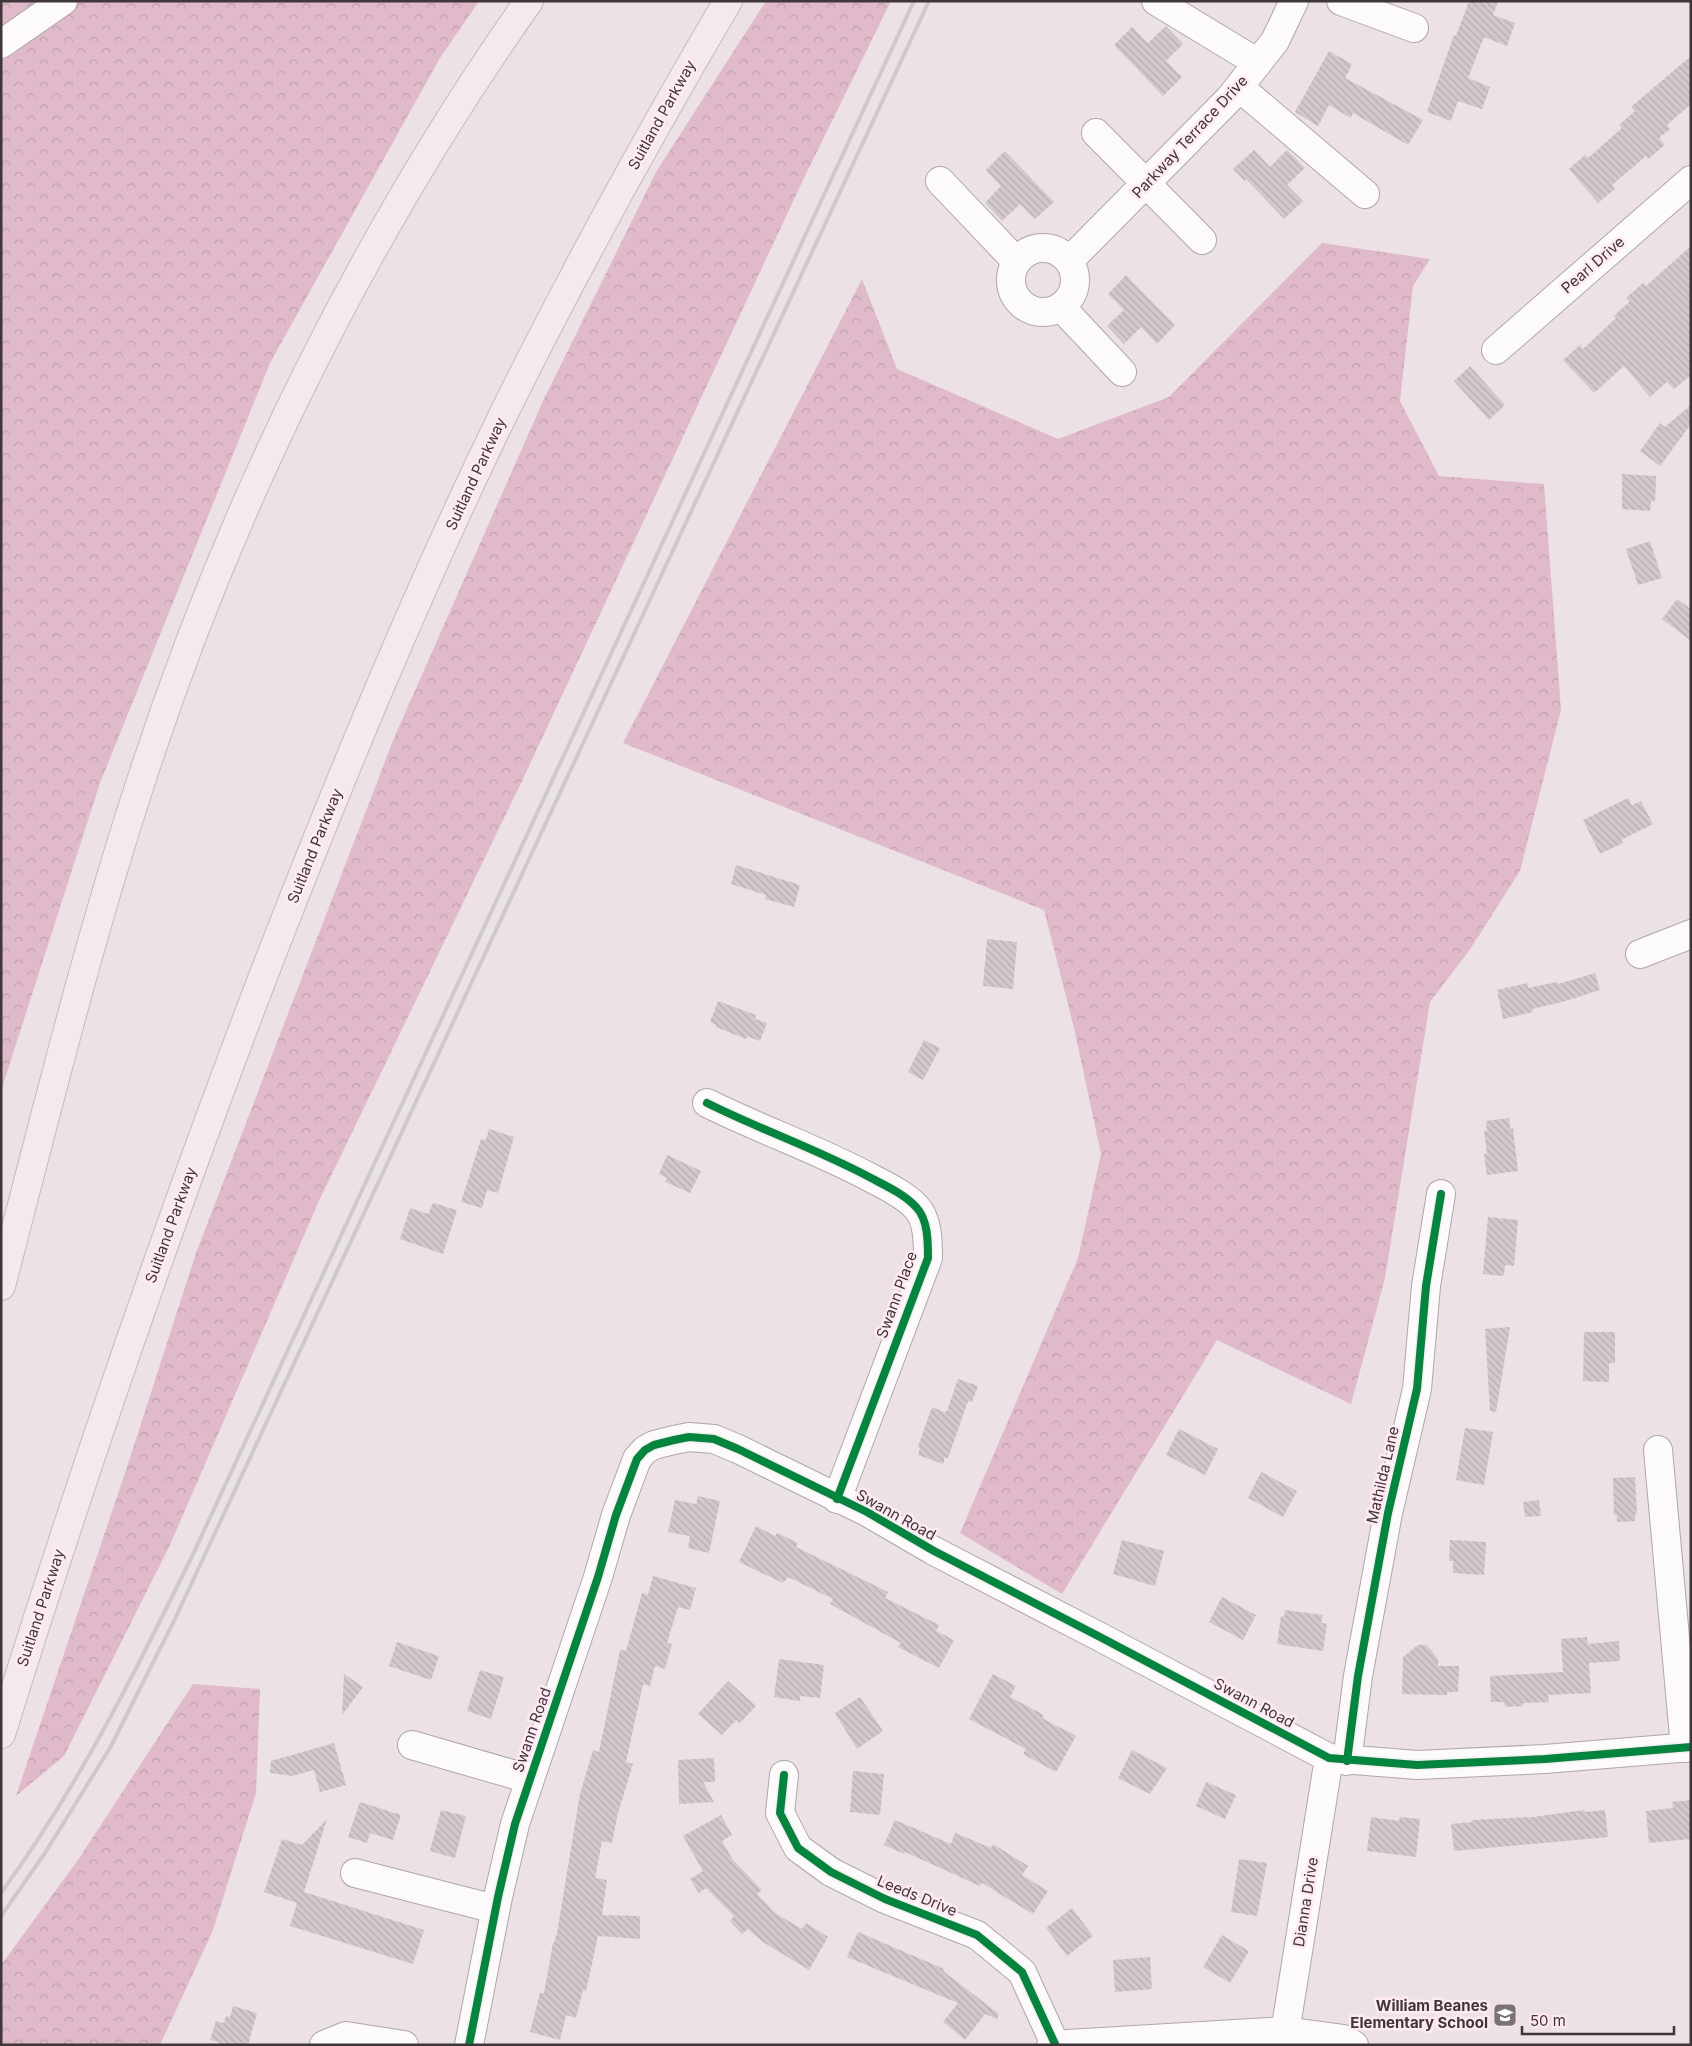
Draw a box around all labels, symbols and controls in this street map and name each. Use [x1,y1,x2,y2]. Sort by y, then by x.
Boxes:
street label: Suitland Parkway [624,56,700,173]
street label: Parkway Terrace Drive [1128,71,1252,202]
street label: Pearl Drive [1557,232,1628,297]
street label: Suitland Parkway [441,414,510,533]
street label: Suitland Parkway [283,785,346,906]
street label: Suitland Parkway [141,1164,201,1286]
street label: Swann Place [872,1249,921,1341]
street label: Mathilda Lane [1362,1424,1403,1525]
street label: Swann Road [853,1485,940,1544]
street label: Suitland Parkway [13,1546,69,1669]
street label: Swann Road [1211,1673,1298,1732]
street label: Swann Road [508,1685,555,1775]
street label: Dianna Drive [1289,1856,1322,1948]
street label: Leeds Drive [874,1871,960,1920]
place label: William Beanes Elementary School [1350,1996,1488,2032]
school or university icon: William Beanes Elementary School [1492,2002,1518,2028]
scale bar [1522,2004,1674,2036]
text: 50 m [1530,2011,1566,2030]

